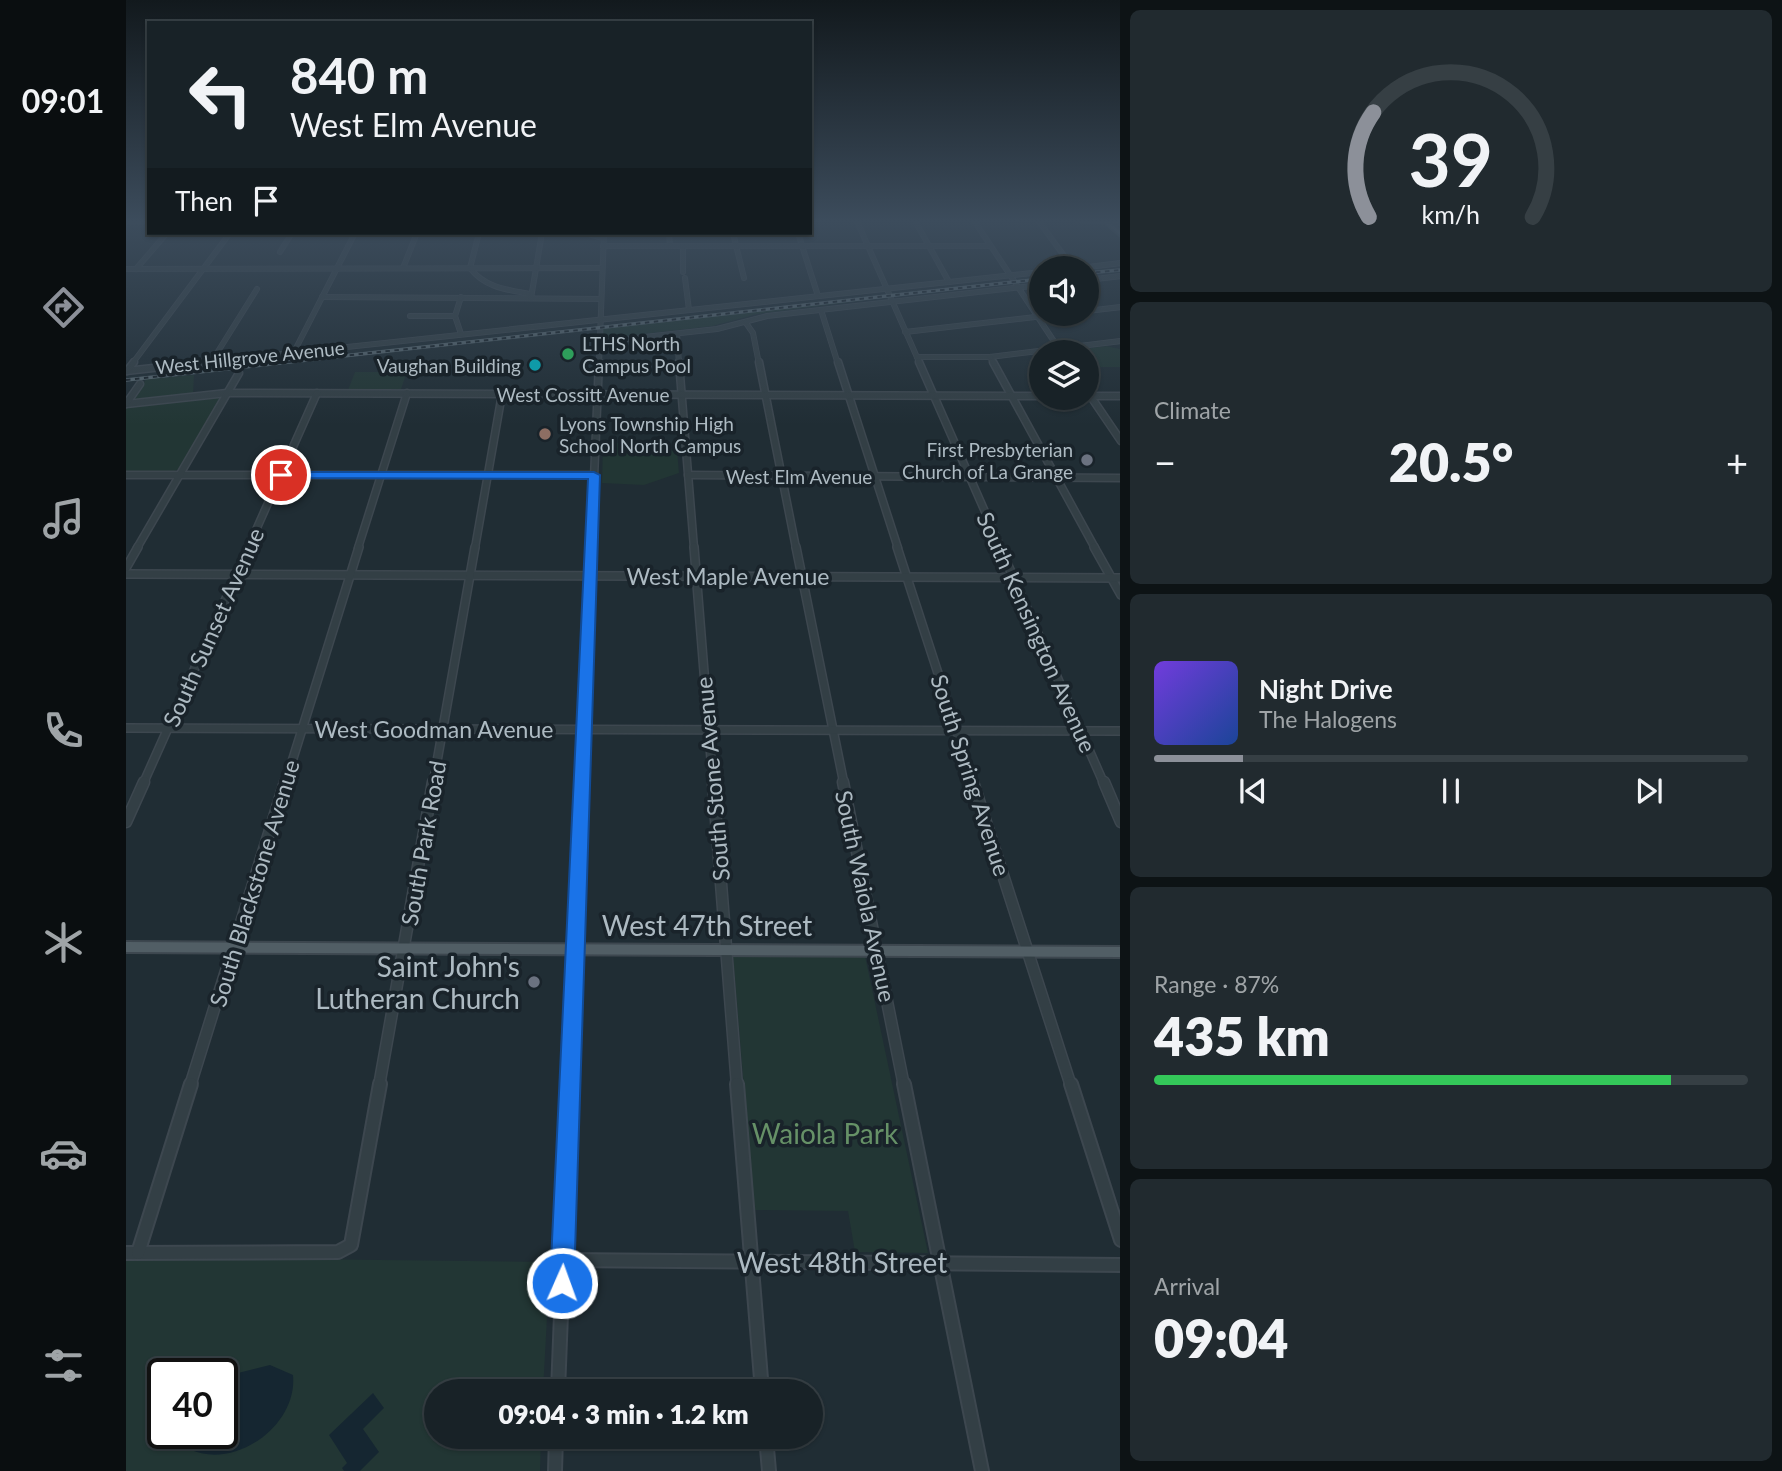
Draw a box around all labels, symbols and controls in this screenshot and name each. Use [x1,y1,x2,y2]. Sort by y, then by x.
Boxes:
text: 840 m [290,46,428,104]
icon: left [175,49,266,140]
text: 09:01 [22,81,104,120]
text: West Elm Avenue [290,105,537,144]
text: 39 [1409,115,1493,203]
icon: arrive [247,182,285,220]
text: Then [175,185,233,217]
text: km/h [1422,199,1480,229]
map controls [1029,256,1099,410]
button: sound [1029,256,1099,326]
icon: directions [39,283,88,332]
place label: LTHS North Campus Pool [582,332,691,377]
street label: West Hillgrove Avenue [154,336,346,378]
button: layers [1029,340,1099,410]
marker: LTHS North Campus Pool [560,346,576,362]
place label: Vaughan Building [377,354,521,377]
marker: Vaughan Building [527,357,543,373]
street label: West Cossitt Avenue [497,383,669,406]
text: Climate [1154,396,1231,424]
place label: Lyons Township High School North Campus [559,412,741,457]
marker: Lyons Township High School North Campus [537,426,553,442]
text: 20.5° [1389,431,1513,493]
place label: First Presbyterian Church of La Grange [902,438,1073,483]
text: − [1154,439,1176,485]
text: + [1726,439,1748,485]
pin [251,445,311,505]
marker: First Presbyterian Church of La Grange [1079,452,1095,468]
icon: arrive [262,456,300,494]
street label: West Elm Avenue [726,465,872,488]
icon: music [39,494,88,543]
street label: South Kensington Avenue [971,507,1103,757]
street label: South Sunset Avenue [157,523,269,731]
street label: West Maple Avenue [627,562,829,590]
street label: South Spring Avenue [925,671,1017,879]
text: Night Drive [1259,673,1393,705]
street label: South Stone Avenue [689,676,735,882]
text: The Halogens [1259,705,1397,733]
icon: phone [39,706,88,755]
street label: West Goodman Avenue [315,715,553,743]
street label: South Blackstone Avenue [203,756,305,1010]
street label: South Park Road [395,758,451,928]
icon: previous [1234,772,1272,810]
icon: pause [1432,772,1470,810]
icon: next [1630,772,1668,810]
street label: South Waiola Avenue [830,788,902,1004]
street label: West 47th Street [602,908,812,942]
icon: climate [39,918,88,967]
place label: Saint John's Lutheran Church [315,949,520,1015]
text: Range · 87% [1154,970,1279,998]
marker: Saint John's Lutheran Church [526,974,542,990]
text: 435 km [1154,1005,1330,1067]
park label: Waiola Park [752,1116,899,1150]
icon: car [39,1129,88,1178]
street label: West 48th Street [737,1245,947,1279]
position arrow [525,1246,599,1320]
text: Arrival [1154,1272,1220,1300]
text: 09:04 [1154,1307,1288,1369]
icon: filters [39,1341,88,1390]
speed limit sign: 40 [147,1358,238,1449]
text: 09:04 · 3 min · 1.2 km [498,1398,749,1430]

